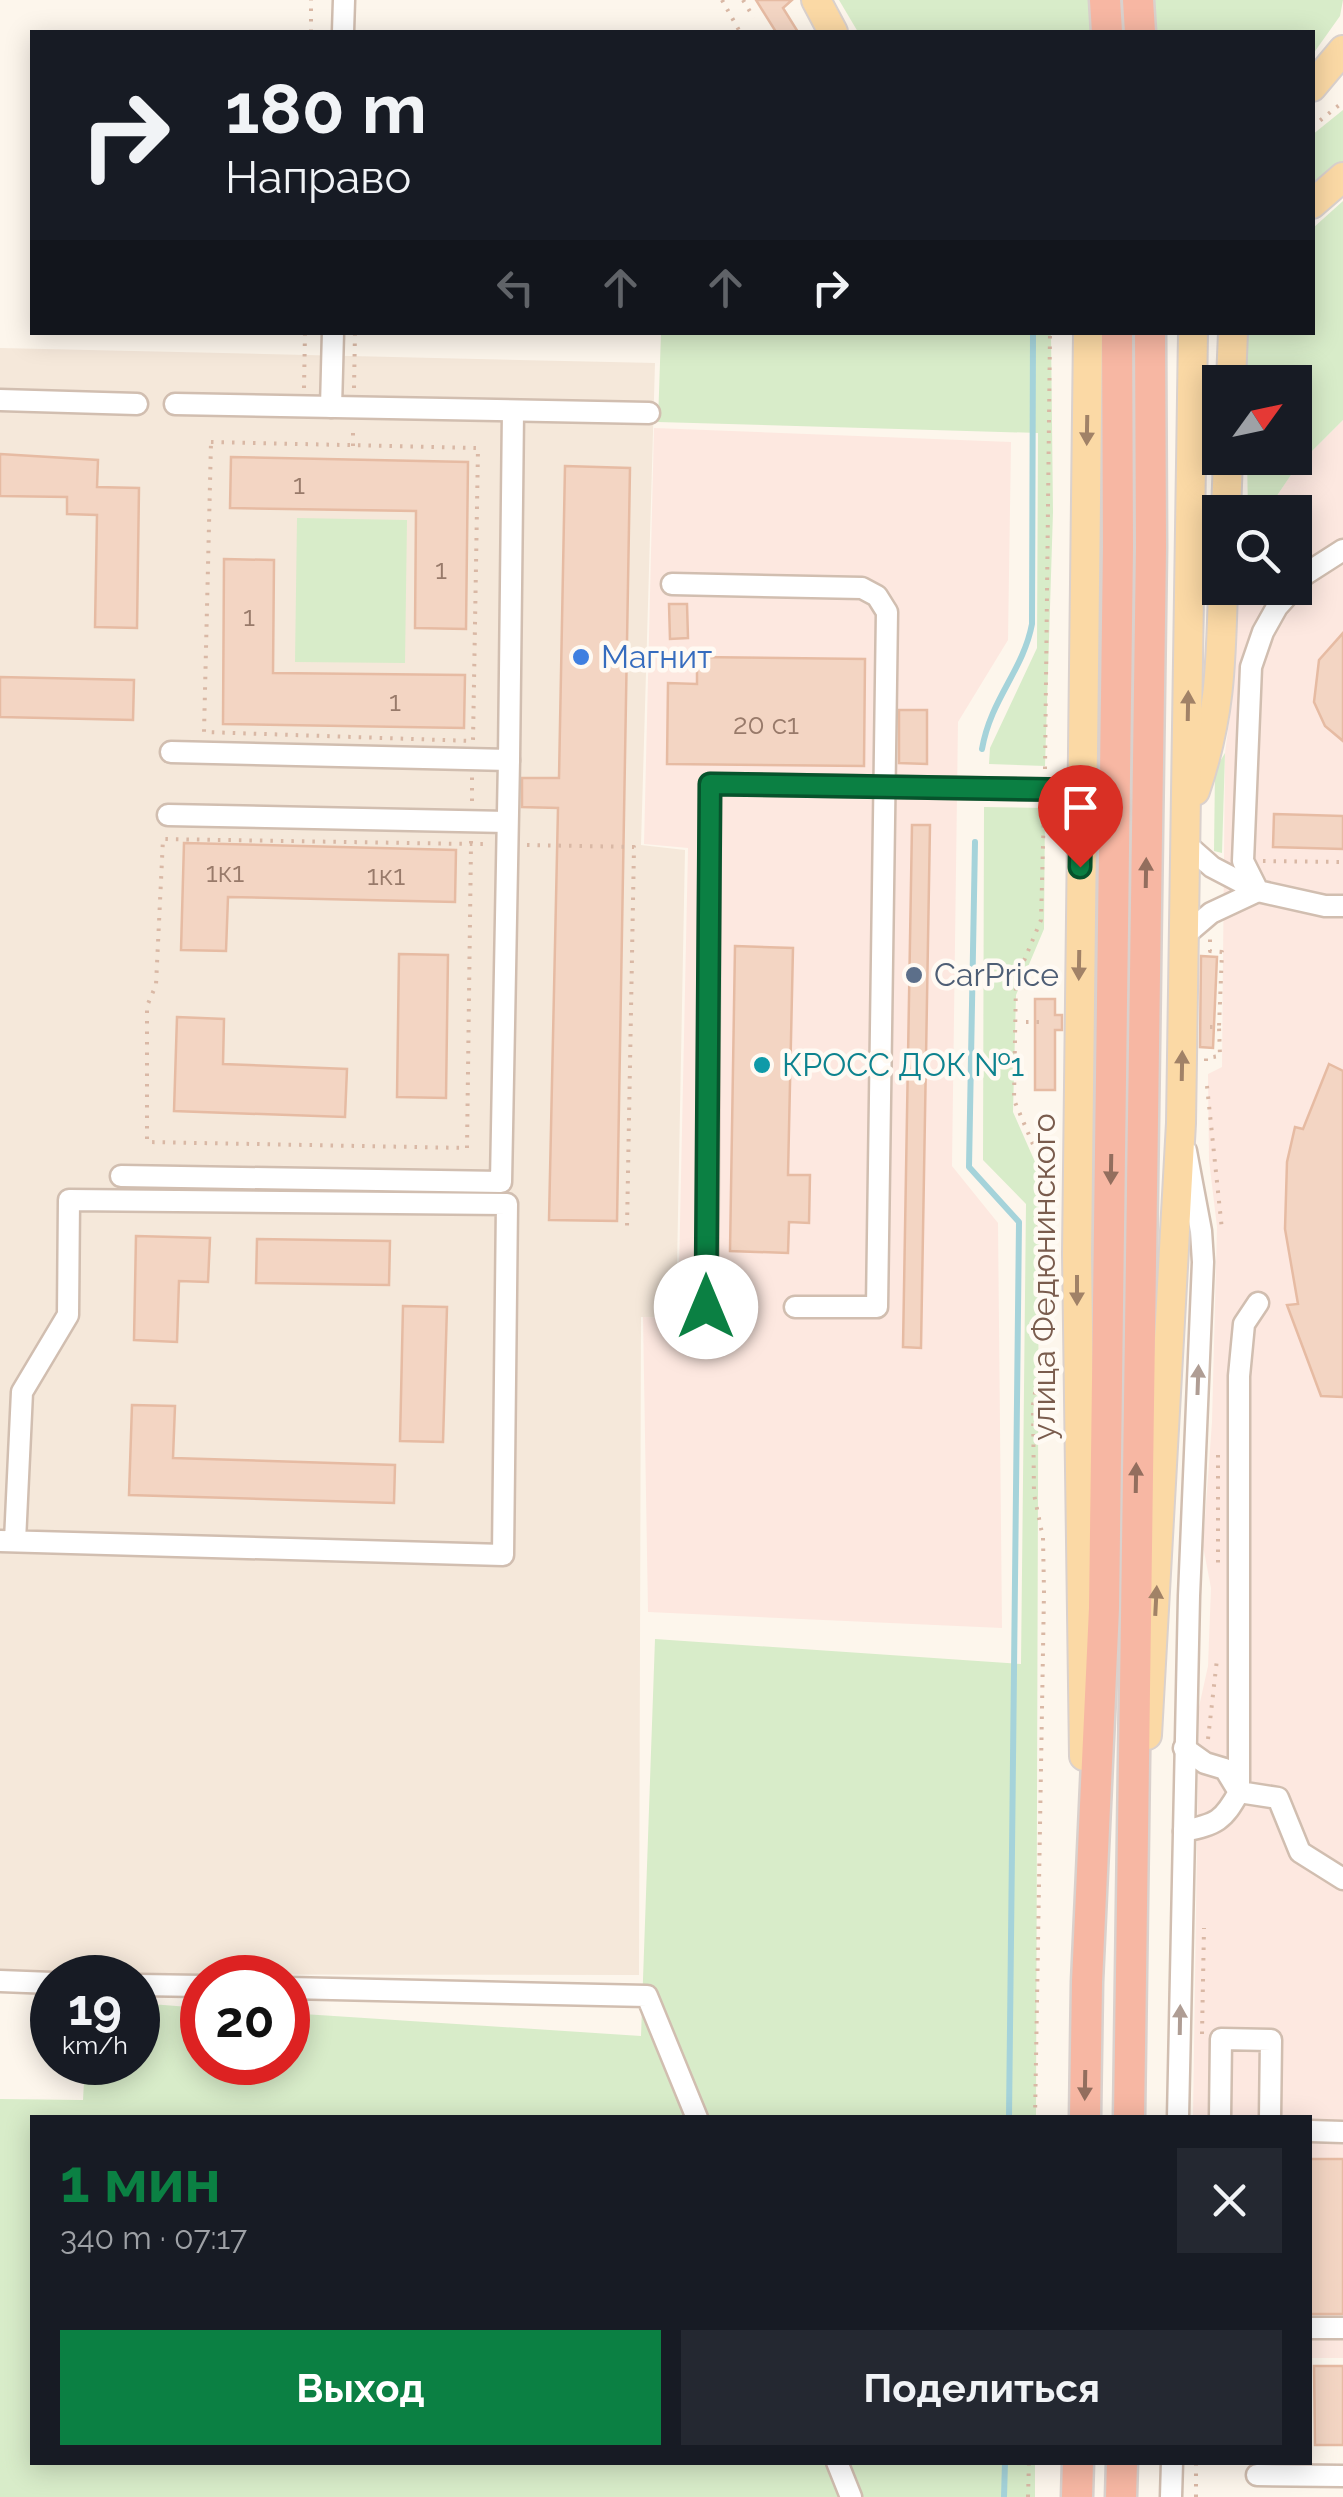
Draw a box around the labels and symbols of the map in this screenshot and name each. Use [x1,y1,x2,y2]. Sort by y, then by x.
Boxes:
north arrow [1202,365,1312,475]
one-way arrow [1078,414,1094,446]
house number: 1 [293,468,305,501]
house number: 1 [435,553,447,586]
house number: 1 [243,600,255,633]
place label: Магнит [601,638,712,675]
marker: Магнит [570,646,592,668]
house number: 1 [389,685,401,718]
one-way arrow [1181,690,1197,722]
house number: 20 с1 [733,708,799,741]
pin [1038,765,1123,868]
house number: 1к1 [206,856,244,889]
one-way arrow [1138,856,1154,888]
house number: 1к1 [367,859,405,892]
one-way arrow [1071,949,1087,981]
place label: CarPrice [934,956,1059,993]
marker: CarPrice [903,964,925,986]
place label: КРОСС ДОК №1 [782,1046,1024,1083]
one-way arrow [1174,1050,1190,1082]
marker: КРОСС ДОК №1 [751,1054,773,1076]
street label: улица Федюнинского [1025,1113,1062,1441]
one-way arrow [1103,1154,1119,1186]
position arrow [654,1255,758,1359]
one-way arrow [1069,1274,1085,1306]
one-way arrow [1190,1364,1206,1396]
one-way arrow [1128,1461,1144,1493]
one-way arrow [1148,1584,1164,1616]
speed limit sign: 20 [180,1955,310,2085]
one-way arrow [1173,2004,1189,2036]
one-way arrow [1077,2069,1093,2101]

